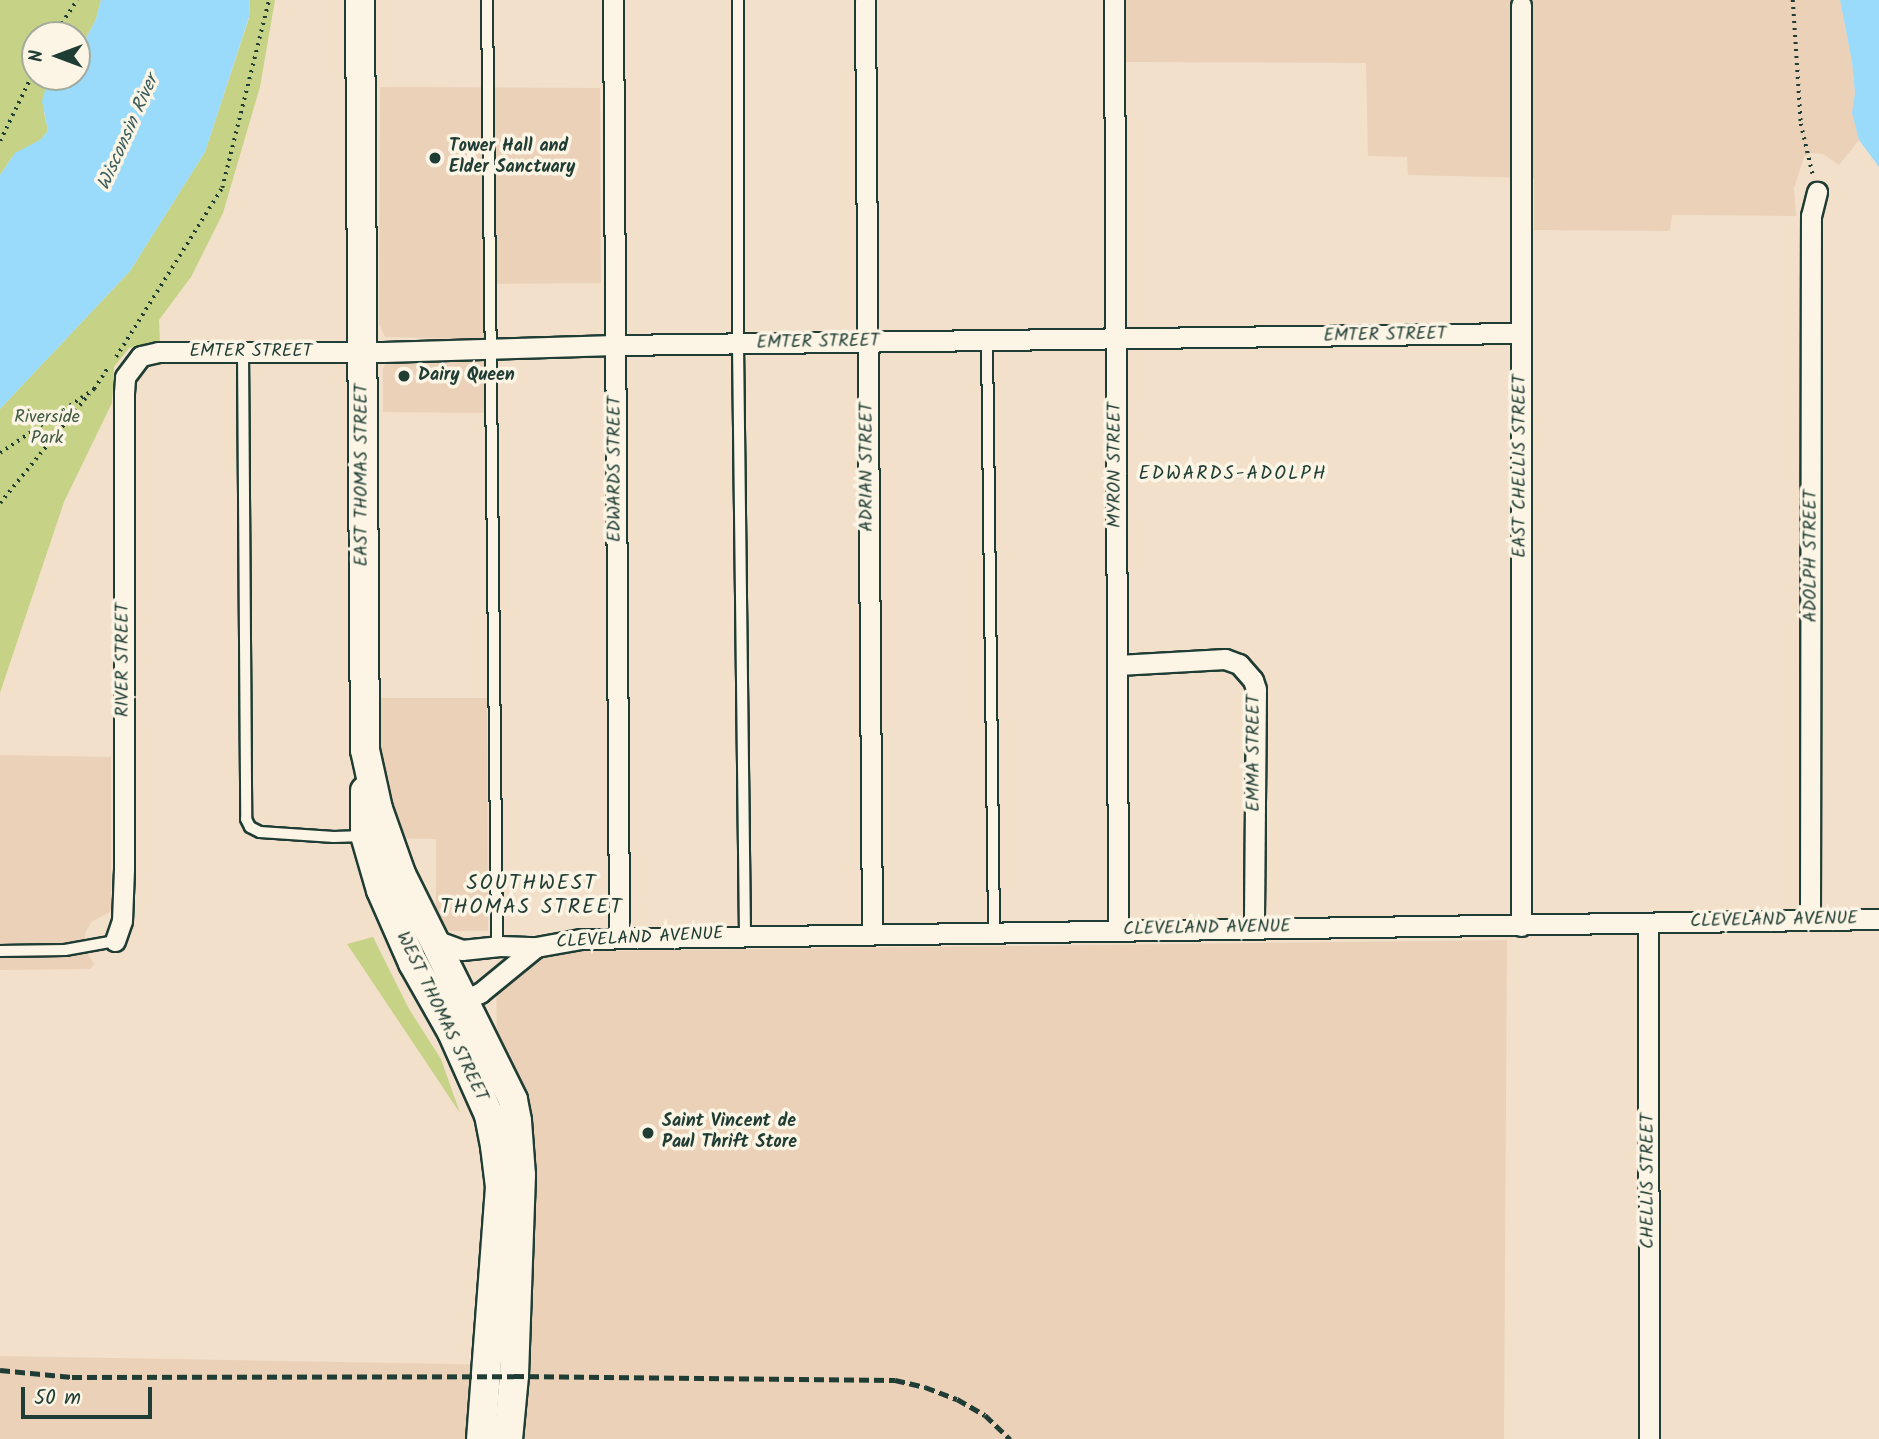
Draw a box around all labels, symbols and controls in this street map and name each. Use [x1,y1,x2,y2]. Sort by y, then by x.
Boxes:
north arrow [21,21,91,91]
text: N [22,50,52,62]
water label: Wisconsin River [93,72,165,194]
place label: Tower Hall and Elder Sanctuary [449,137,575,180]
marker: Tower Hall and Elder Sanctuary [427,150,443,166]
street label: EMTER STREET [1323,324,1447,348]
street label: EMTER STREET [756,331,880,355]
street label: EMTER STREET [189,341,313,363]
place label: Dairy Queen [418,365,515,387]
marker: Dairy Queen [396,368,412,384]
street label: EAST CHELLIS STREET [1510,374,1532,558]
street label: EAST THOMAS STREET [352,384,374,566]
street label: EDWARDS STREET [605,396,627,542]
street label: ADRIAN STREET [857,402,879,532]
street label: MYRON STREET [1105,402,1127,528]
park label: Riverside Park [14,408,80,450]
district label: EDWARDS-ADOLPH [1140,464,1326,486]
street label: ADOLPH STREET [1801,490,1823,622]
street label: RIVER STREET [113,603,135,717]
street label: EMMA STREET [1244,694,1266,812]
district label: SOUTHWEST THOMAS STREET [442,871,622,921]
street label: CLEVELAND AVENUE [1690,909,1858,933]
street label: CLEVELAND AVENUE [1123,917,1291,941]
street label: CLEVELAND AVENUE [556,924,724,954]
street label: WEST THOMAS STREET [391,929,491,1105]
place label: Saint Vincent de Paul Thrift Store [662,1112,797,1154]
street label: CHELLIS STREET [1638,1113,1660,1249]
marker: Saint Vincent de Paul Thrift Store [640,1125,656,1141]
scale bar [24,1372,156,1416]
text: 50 m [34,1382,81,1415]

